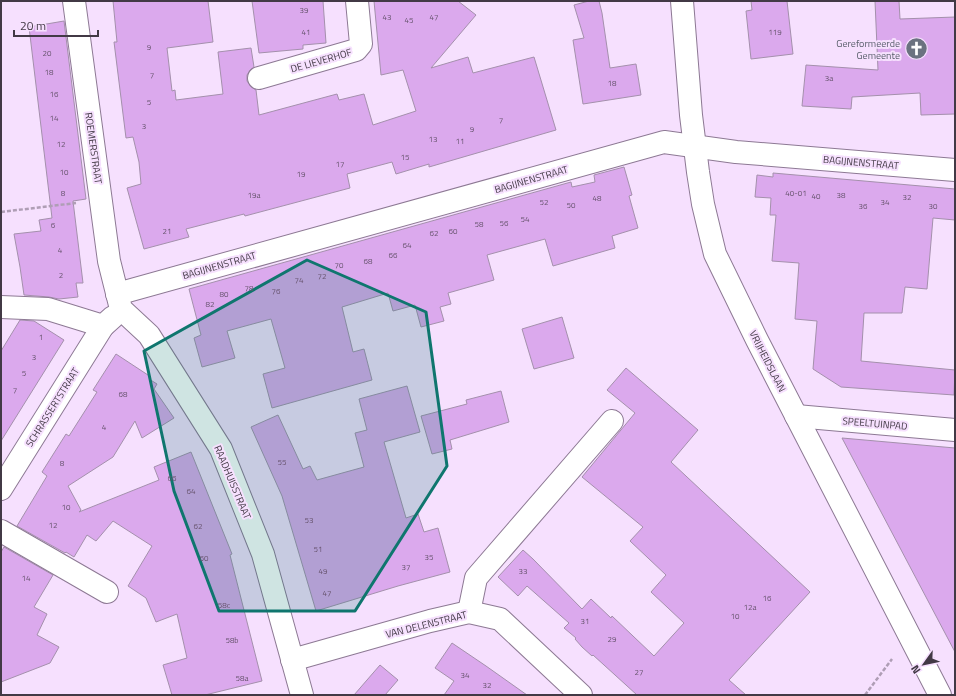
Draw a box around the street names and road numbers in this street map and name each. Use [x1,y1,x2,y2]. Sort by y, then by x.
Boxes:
street label: DE LIEVERHOF [289,45,354,76]
street label: ROEMERSTRAAT [81,111,106,185]
street label: BAGIJNENSTRAAT [823,152,900,173]
street label: BAGIJNENSTRAAT [493,162,570,197]
street label: BAGIJNENSTRAAT [181,248,258,283]
street label: VRIJHEIDSLAAN [746,328,790,395]
street label: SCHRASSERTSTRAAT [22,364,83,450]
street label: SPEELTUINPAD [842,413,908,434]
street label: RAADHUISSTRAAT [210,443,255,522]
street label: VAN DELENSTRAAT [384,607,469,642]

